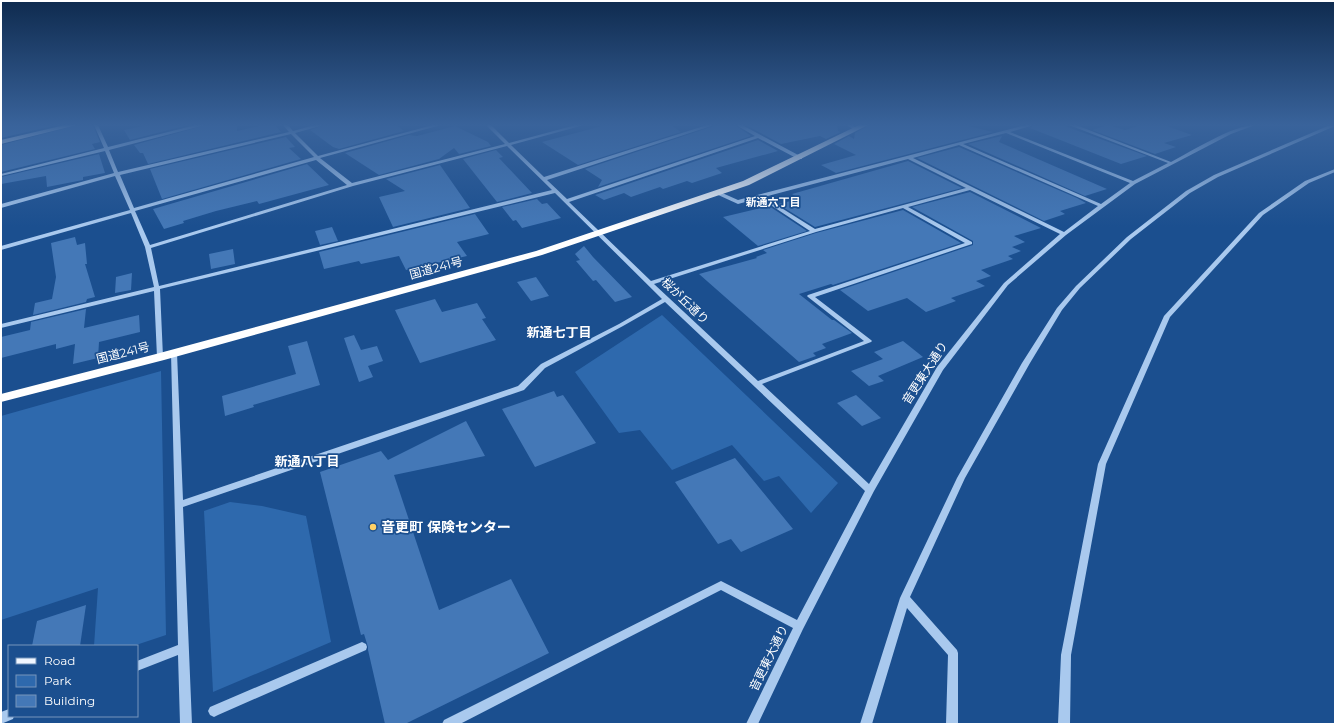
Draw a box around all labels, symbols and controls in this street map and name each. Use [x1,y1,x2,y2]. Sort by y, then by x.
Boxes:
district label: 新通六丁目 [746,195,801,209]
street label: 国道241号 [408,253,464,282]
street label: 桜が丘通り [659,274,712,327]
district label: 新通七丁目 [526,324,592,340]
street label: 音更東大通り [899,338,950,407]
street label: 国道241号 [95,339,151,366]
district label: 新通八丁目 [274,453,340,469]
place label: 音更町 保険センター [381,518,511,536]
marker: 音更町 保険センター [368,522,378,532]
street label: 音更東大通り [746,622,791,693]
legend [8,645,138,717]
text: Road [44,653,75,668]
text: Park [44,673,72,688]
text: Building [44,693,95,708]

